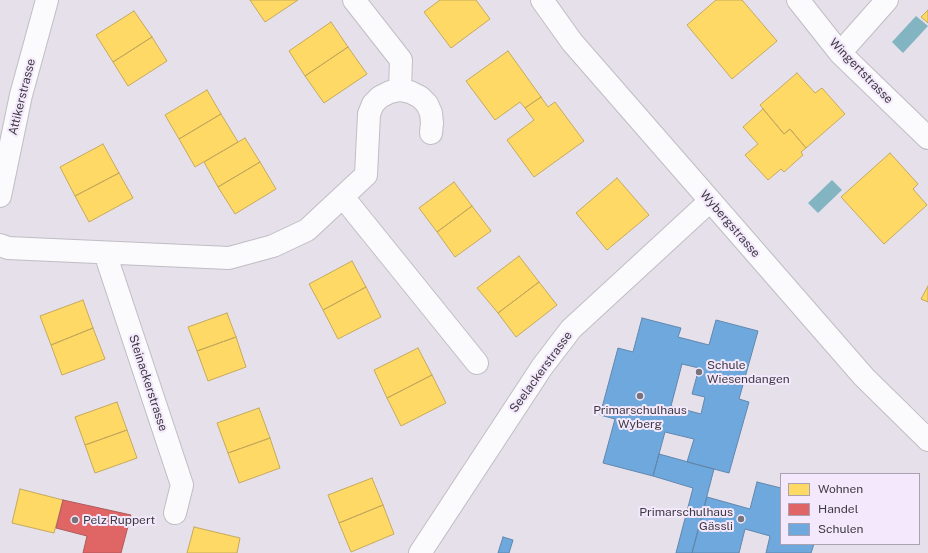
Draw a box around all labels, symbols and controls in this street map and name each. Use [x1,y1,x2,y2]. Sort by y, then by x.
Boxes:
street label: Wingertstrasse [826,35,896,107]
street label: Attikerstrasse [6,57,38,137]
street label: Wybergstrasse [697,188,763,260]
street label: Seelackerstrasse [507,329,575,415]
street label: Steinackerstrasse [126,333,170,433]
place label: Schule Wiesendangen [707,358,790,386]
marker: Schule Wiesendangen [694,367,704,377]
marker: Primarschulhaus Wyberg [635,391,645,401]
place label: Primarschulhaus Wyberg [593,403,687,431]
legend [780,473,920,545]
text: Wohnen [818,482,863,496]
text: Handel [818,502,858,516]
place label: Primarschulhaus Gässli [639,505,733,533]
place label: Pelz Ruppert [83,513,155,527]
marker: Primarschulhaus Gässli [736,514,746,524]
marker: Pelz Ruppert [70,515,80,525]
text: Schulen [818,522,864,536]

